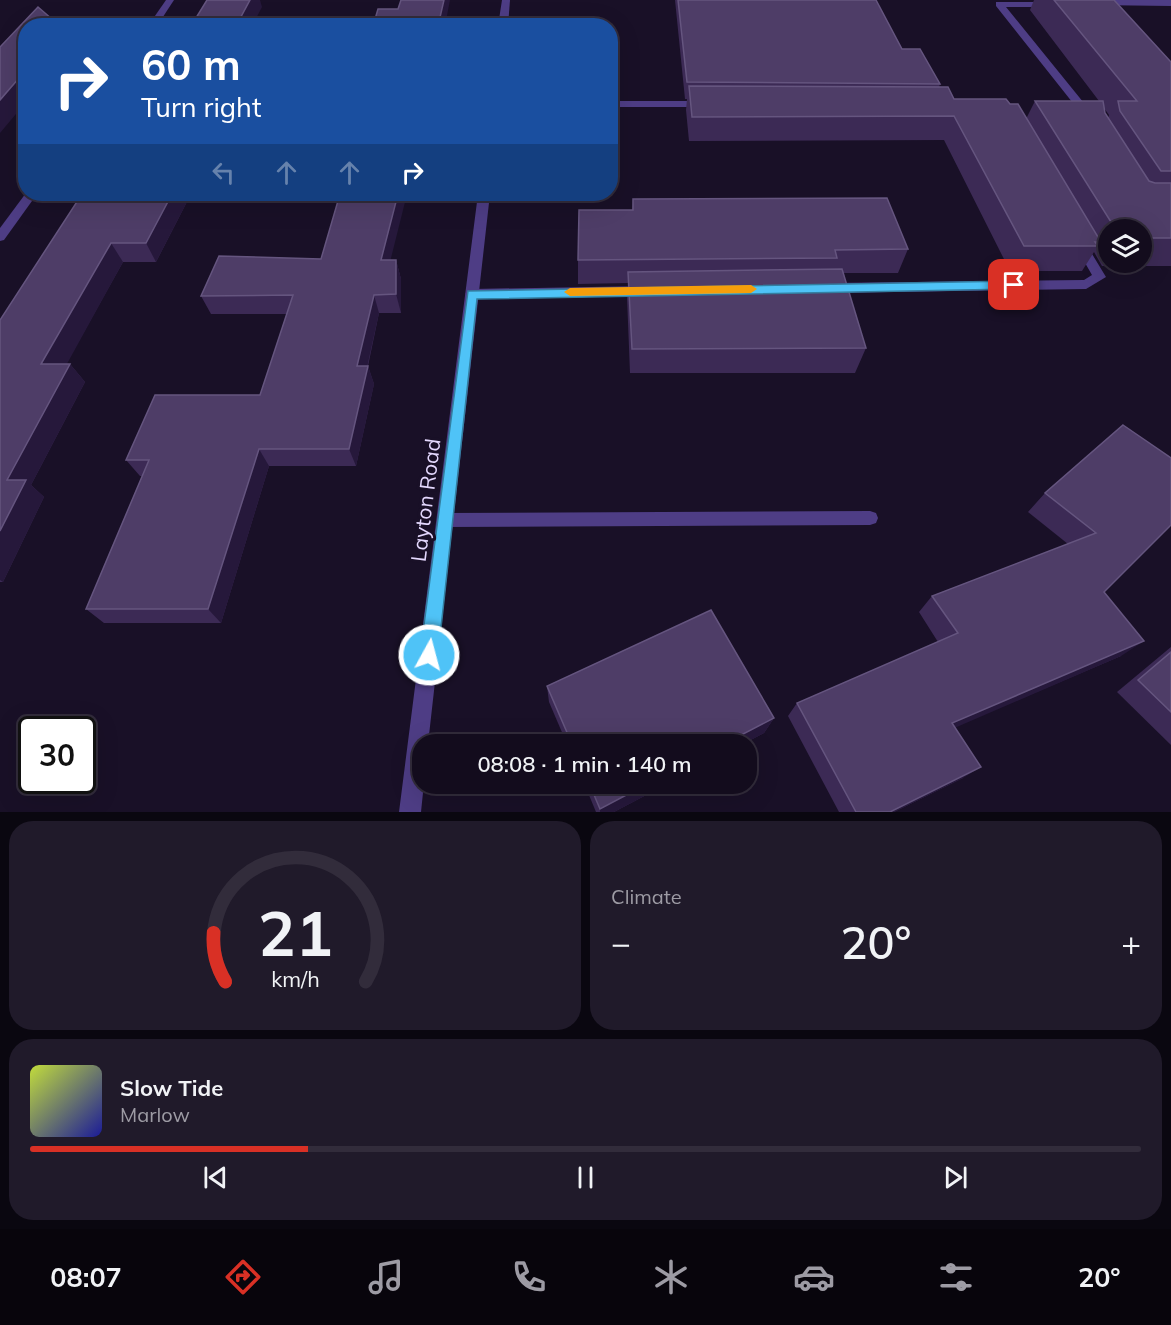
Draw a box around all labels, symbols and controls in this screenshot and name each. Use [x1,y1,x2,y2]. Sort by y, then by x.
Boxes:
text: 60 m [141,38,241,91]
icon: right [42,42,120,120]
text: Turn right [141,90,261,124]
icon: left [207,156,240,189]
icon: ahead [270,156,303,189]
icon: ahead [333,156,366,189]
icon: right [396,156,429,189]
map controls [1098,219,1152,273]
button: layers [1098,219,1152,273]
pin [988,259,1039,310]
icon: arrive [997,268,1030,301]
street label: Layton Road [405,437,445,563]
position arrow [397,623,461,687]
speed limit sign: 30 [18,716,96,794]
text: 08:08 · 1 min · 140 m [477,750,692,778]
text: Climate [611,884,682,909]
text: 21 [258,893,332,972]
text: 20° [841,914,911,970]
text: − [611,922,631,963]
text: + [1121,922,1141,963]
text: km/h [271,966,319,993]
text: Slow Tide [120,1074,223,1102]
text: Marlow [120,1102,190,1127]
icon: previous [199,1161,232,1194]
icon: pause [569,1161,602,1194]
icon: next [939,1161,972,1194]
icon: directions [222,1256,264,1298]
icon: music [365,1256,407,1298]
icon: phone [508,1256,550,1298]
icon: climate [650,1256,692,1298]
icon: car [793,1256,835,1298]
icon: filters [935,1256,977,1298]
text: 08:07 [50,1260,122,1294]
text: 20° [1078,1260,1121,1294]

